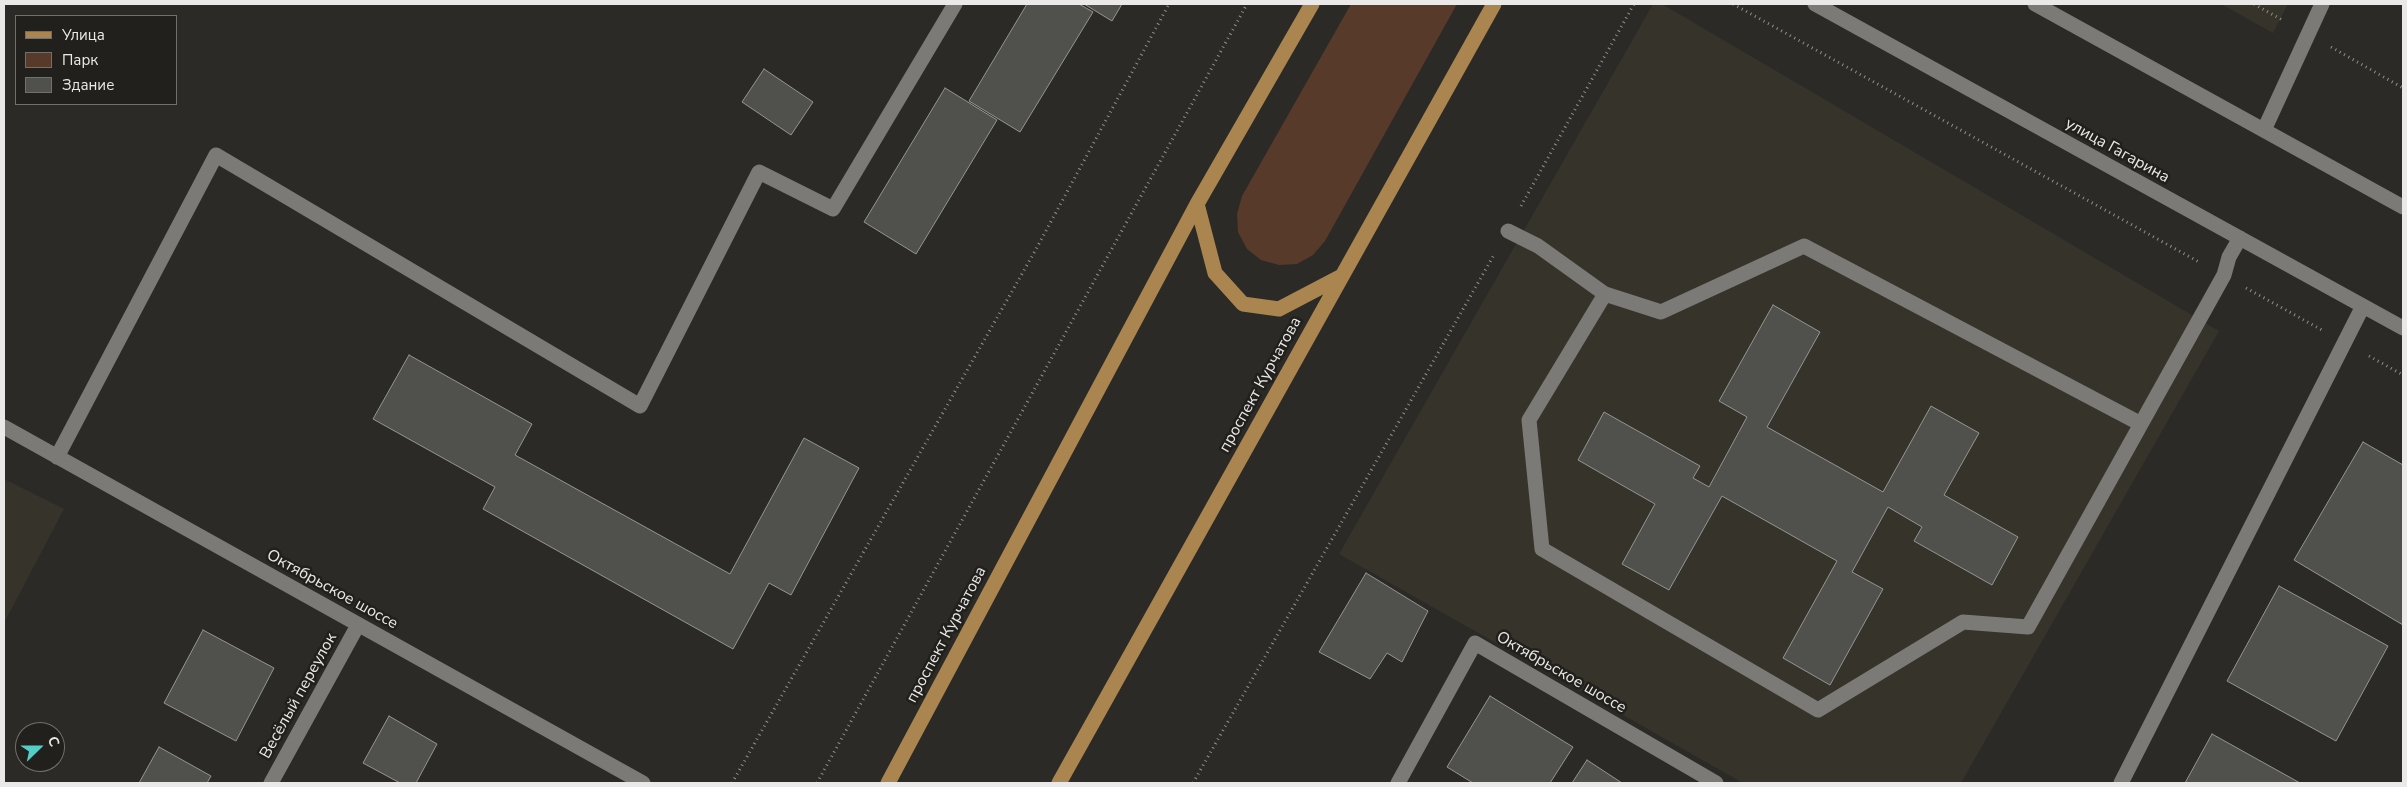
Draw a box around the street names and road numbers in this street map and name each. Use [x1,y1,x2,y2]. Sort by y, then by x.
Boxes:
street label: улица Гагарина [2061,114,2173,188]
street label: проспект Курчатова [1216,314,1306,456]
street label: Октябрьское шоссе [263,546,401,634]
street label: проспект Курчатова [903,563,991,707]
street label: Октябрьское шоссе [1493,628,1629,718]
street label: Весёлый переулок [257,630,341,762]

